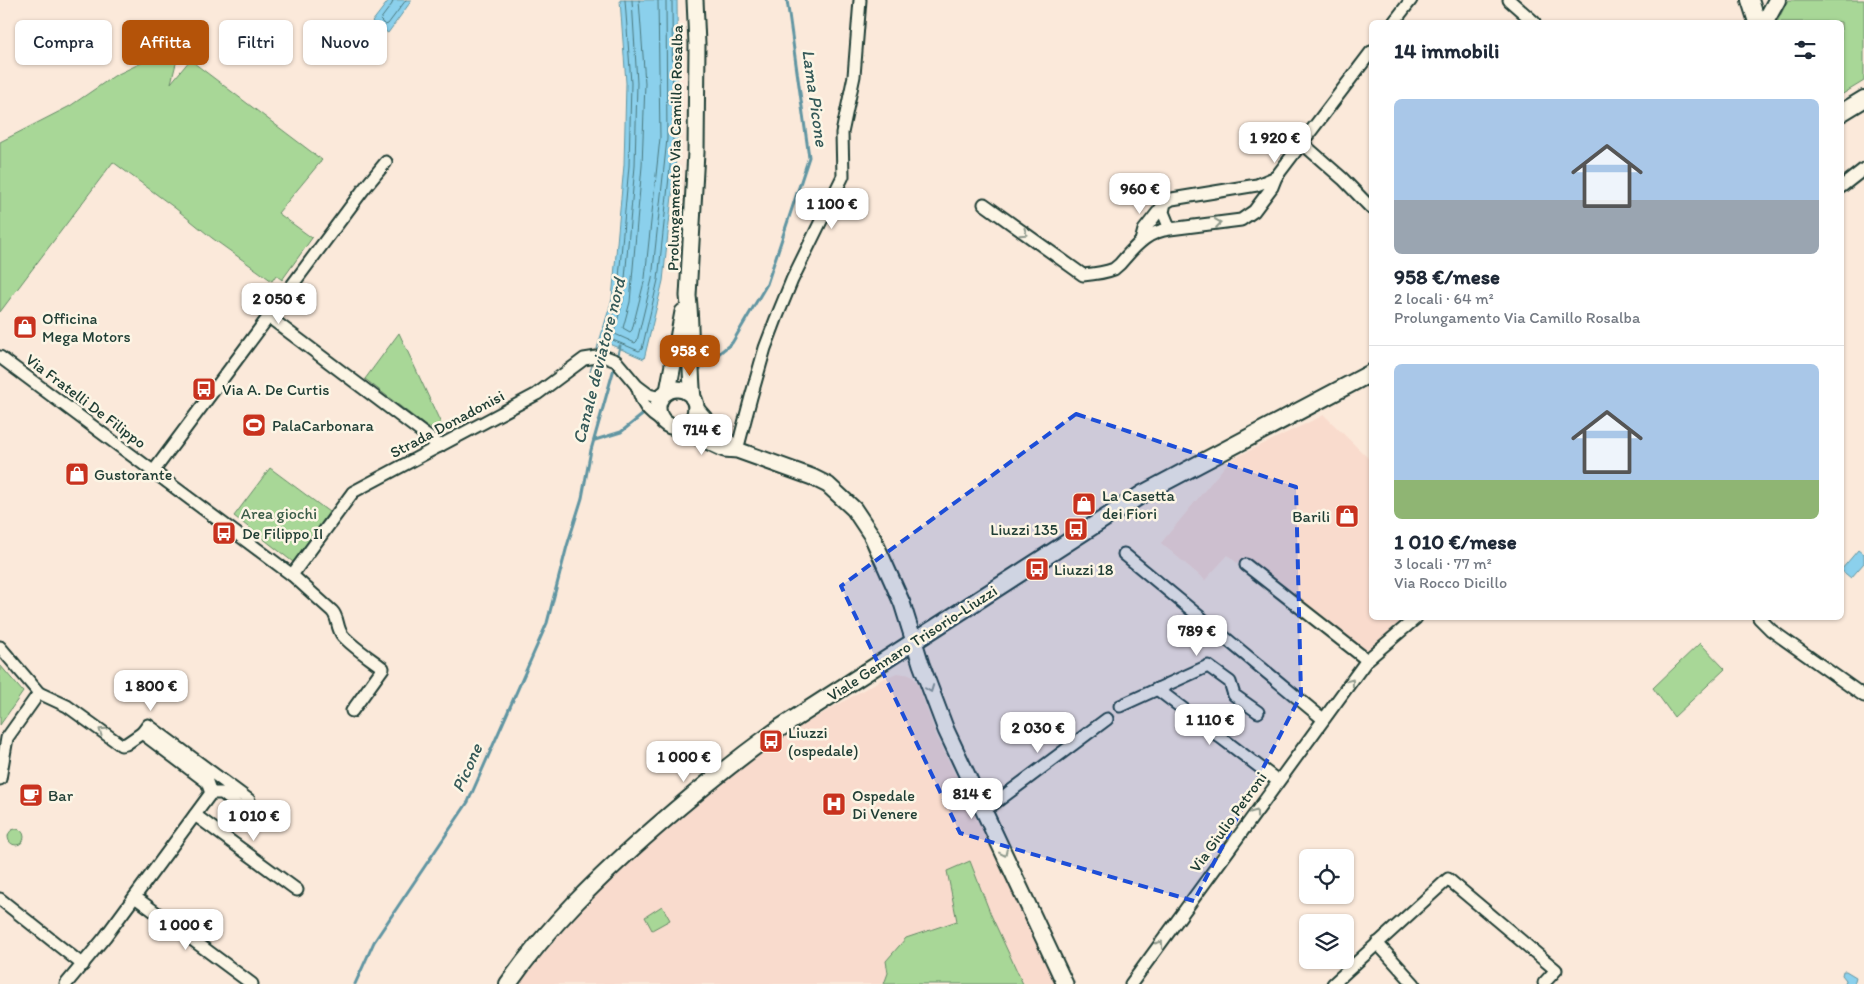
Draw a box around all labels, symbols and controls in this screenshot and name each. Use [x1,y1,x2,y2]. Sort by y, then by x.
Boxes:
chip: Compra [15,20,112,65]
chip: Affitta [122,20,209,65]
chip: Filtri [219,20,293,65]
chip: Nuovo [303,20,387,65]
street label: Prolungamento Via Camillo Rosalba [663,24,687,271]
icon: filters [1791,36,1819,64]
text: 14 immobili [1394,38,1499,63]
water label: Lama Picone [797,48,833,149]
pin: 1 920 € [1229,121,1321,164]
text: 1 920 € [1250,128,1300,147]
icon: home [1562,131,1652,221]
pin: 960 € [1105,172,1175,215]
text: 960 € [1120,179,1160,198]
pin: 1 100 € [786,188,878,230]
text: 1 100 € [807,194,857,213]
one-way arrow [1214,218,1223,228]
one-way arrow [1018,227,1028,236]
text: 958 €/mese [1394,264,1500,289]
water label: Canale deviatore nord [568,274,631,446]
pin: 2 050 € [233,282,325,325]
text: 2 050 € [253,289,305,308]
text: 2 locali · 64 m² [1394,289,1494,308]
text: Prolungamento Via Camillo Rosalba [1394,308,1640,327]
place label: Officina Mega Motors [42,309,131,346]
shop icon: Officina Mega Motors [12,314,38,340]
pin: 958 € [655,334,725,377]
text: 958 € [671,341,709,360]
street label: Via Fratelli De Filippo [22,350,150,452]
bus stop icon: Via A. De Curtis [191,376,217,402]
place label: Via A. De Curtis [222,380,329,399]
street label: Strada Donadonisi [387,386,507,462]
icon: home [1562,397,1652,487]
sports icon: PalaCarbonara [241,412,267,438]
pin: 714 € [667,414,737,456]
place label: PalaCarbonara [272,416,374,435]
text: 714 € [683,420,721,439]
shop icon: Gustorante [64,461,90,487]
place label: Gustorante [94,465,172,484]
place label: La Casetta dei Fiori [1102,486,1175,523]
shop icon: La Casetta dei Fiori [1071,491,1097,517]
shop icon: Barili [1334,503,1360,529]
park label: Area giochi [241,504,317,523]
place label: Barili [1292,507,1330,526]
bus stop icon: Liuzzi 135 [1063,516,1089,542]
bus stop icon: De Filippo II [211,520,237,546]
place label: Liuzzi 135 [990,520,1058,539]
place label: De Filippo II [242,524,323,543]
text: 1 010 €/mese [1394,529,1517,554]
text: 3 locali · 77 m² [1394,554,1492,573]
bus stop icon: Liuzzi 18 [1024,556,1050,582]
place label: Liuzzi 18 [1054,560,1114,579]
text: Via Rocco Dicillo [1394,573,1507,592]
street label: Viale Gennaro Trisorio-Liuzzi [823,581,1001,705]
pin: 789 € [1162,614,1232,657]
text: 789 € [1178,621,1216,640]
pin: 1 800 € [105,670,197,712]
text: 1 800 € [125,676,177,695]
one-way arrow [1345,678,1354,688]
one-way arrow [925,684,935,692]
pin: 1 110 € [1164,704,1256,746]
text: 1 110 € [1186,710,1234,729]
pin: 2 030 € [992,712,1084,754]
text: 2 030 € [1011,718,1065,737]
place label: Liuzzi (ospedale) [788,723,858,760]
one-way arrow [98,728,107,737]
bus stop icon: Liuzzi (ospedale) [758,728,784,754]
water label: Picone [447,739,488,796]
pin: 1 000 € [638,740,730,783]
text: 1 000 € [657,747,711,766]
street label: Via Giulio Petroni [1185,768,1271,876]
pin: 814 € [937,778,1007,820]
cafe icon: Bar [18,782,44,808]
text: 814 € [953,784,991,803]
place label: Bar [48,786,74,805]
place label: Ospedale Di Venere [852,786,918,823]
hospital icon: Ospedale Di Venere [821,791,847,817]
pin: 1 010 € [208,800,300,842]
text: 1 010 € [229,806,279,825]
one-way arrow [1249,809,1258,819]
one-way arrow [997,848,1008,857]
map controls [1299,849,1354,969]
button: locate [1299,849,1354,904]
pin: 1 000 € [140,908,232,951]
button: layers [1299,914,1354,969]
text: 1 000 € [159,915,213,934]
one-way arrow [1154,941,1163,950]

